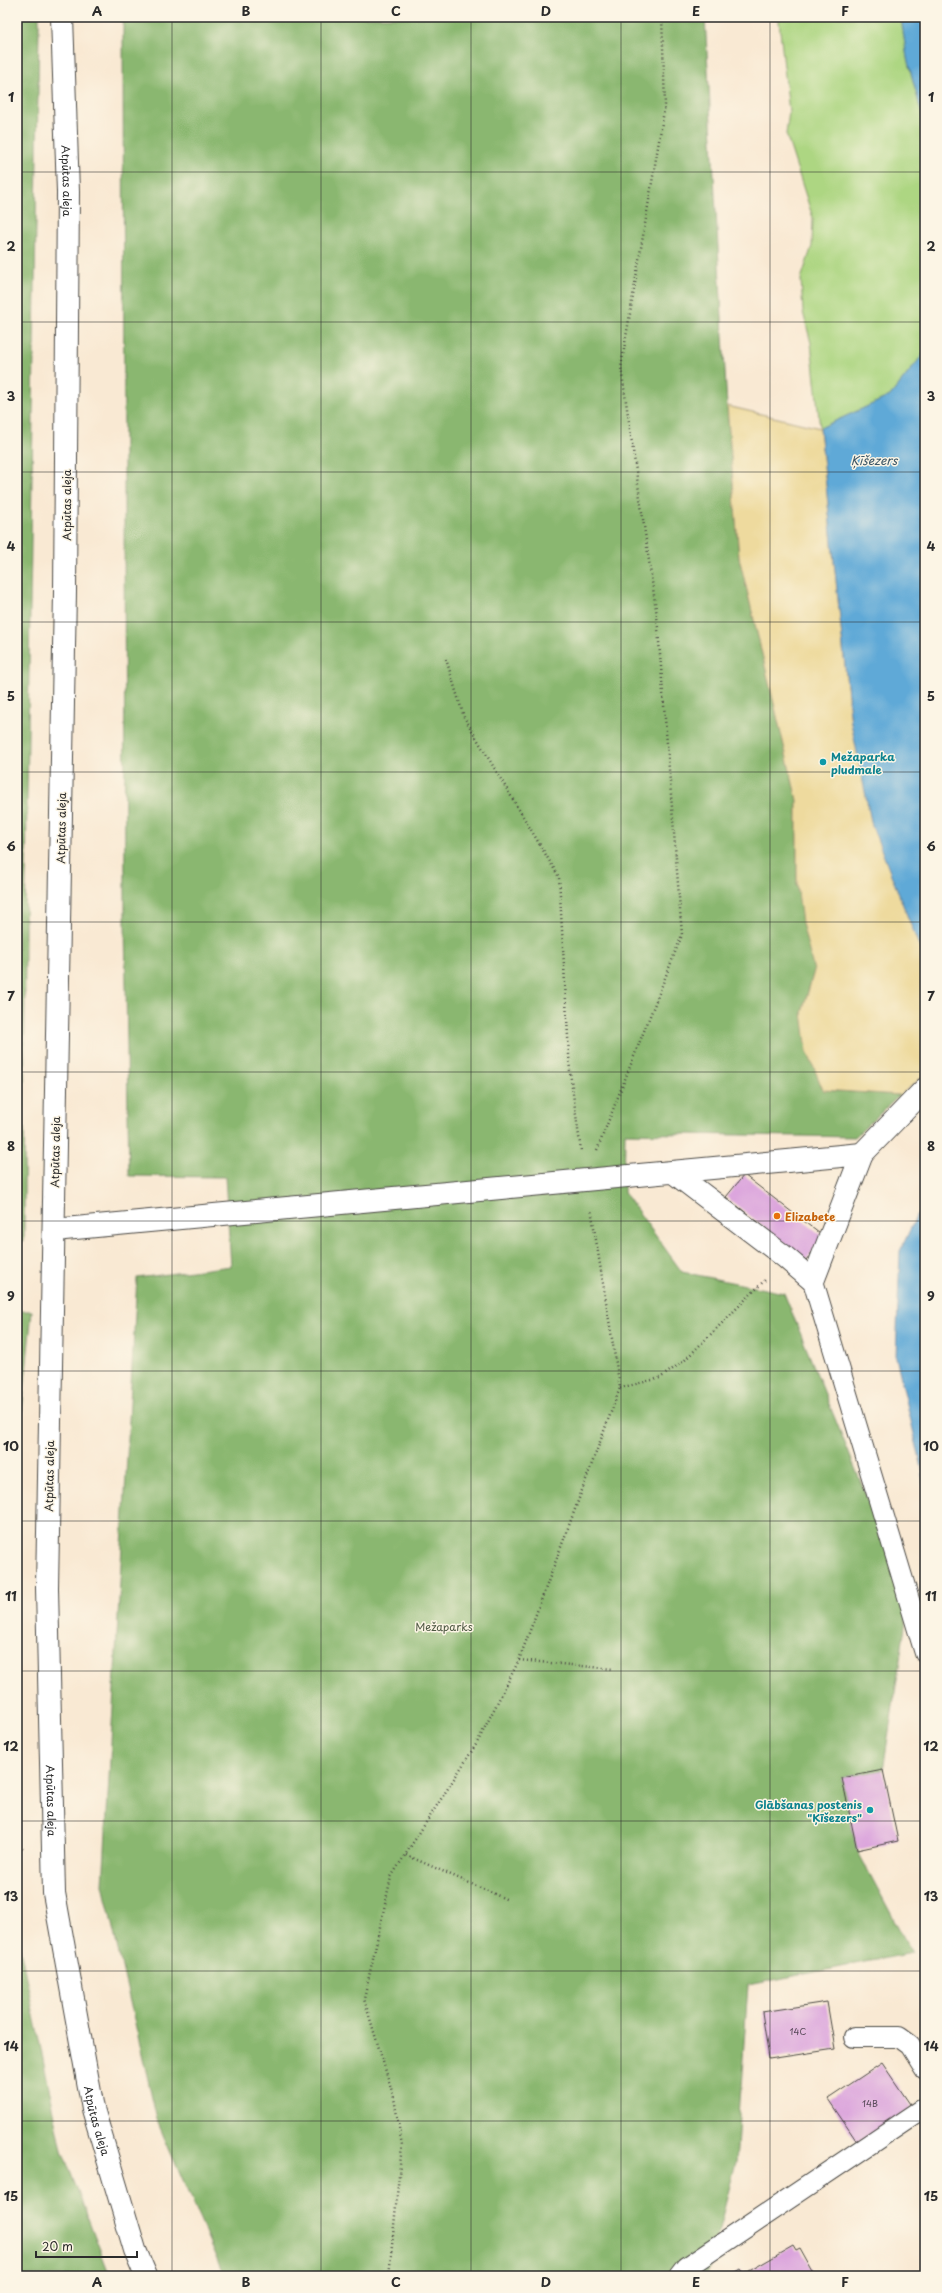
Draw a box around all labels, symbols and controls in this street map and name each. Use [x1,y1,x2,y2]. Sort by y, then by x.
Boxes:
text: A [92,1,102,20]
text: B [242,1,251,20]
text: C [391,1,401,20]
text: D [541,1,551,20]
text: E [692,1,700,20]
text: F [841,1,849,20]
text: 1 [8,87,14,106]
text: 1 [928,87,934,106]
street label: Atpūtas aleja [58,145,77,217]
text: 2 [6,236,16,255]
text: 2 [926,236,936,255]
text: 3 [7,386,16,405]
text: 3 [927,386,936,405]
water label: Ķīšezers [851,451,899,469]
street label: Atpūtas aleja [58,469,75,541]
text: 4 [7,536,16,555]
text: 4 [927,536,936,555]
text: 5 [7,686,15,705]
text: 5 [927,686,935,705]
place label: Mežaparka pludmale [831,748,895,778]
marker: Mežaparka pludmale [818,757,828,767]
street label: Atpūtas aleja [52,792,70,864]
text: 6 [6,836,16,855]
text: 6 [926,836,936,855]
text: 7 [7,986,15,1005]
text: 7 [927,986,935,1005]
street label: Atpūtas aleja [46,1116,64,1188]
text: 8 [7,1136,15,1155]
text: 8 [927,1136,935,1155]
place label: Elizabete [785,1208,835,1225]
marker: Elizabete [772,1211,782,1221]
text: 9 [7,1286,15,1305]
text: 9 [927,1286,935,1305]
text: 10 [3,1436,19,1455]
text: 10 [923,1436,939,1455]
street label: Atpūtas aleja [40,1440,58,1512]
text: 11 [5,1586,17,1605]
text: 11 [925,1586,937,1605]
park label: Mežaparks [415,1618,473,1635]
text: 12 [3,1736,19,1755]
text: 12 [923,1736,939,1755]
street label: Atpūtas aleja [43,1765,61,1837]
place label: Glābšanas postenis "Ķīšezers" [755,1796,862,1826]
marker: Glābšanas postenis "Ķīšezers" [865,1805,875,1815]
text: 13 [4,1886,19,1905]
text: 13 [924,1886,939,1905]
house number: 14C [790,2024,807,2038]
text: 14 [3,2036,19,2055]
text: 14 [923,2036,939,2055]
street label: Atpūtas aleja [80,2084,115,2157]
house number: 14B [862,2096,878,2110]
text: 15 [4,2186,18,2205]
text: 15 [924,2186,938,2205]
scale bar [36,2233,137,2259]
text: 20 m [42,2237,73,2255]
text: A [92,2272,102,2291]
text: B [242,2272,251,2291]
text: C [391,2272,401,2291]
text: D [541,2272,551,2291]
text: E [692,2272,700,2291]
text: F [841,2272,849,2291]

